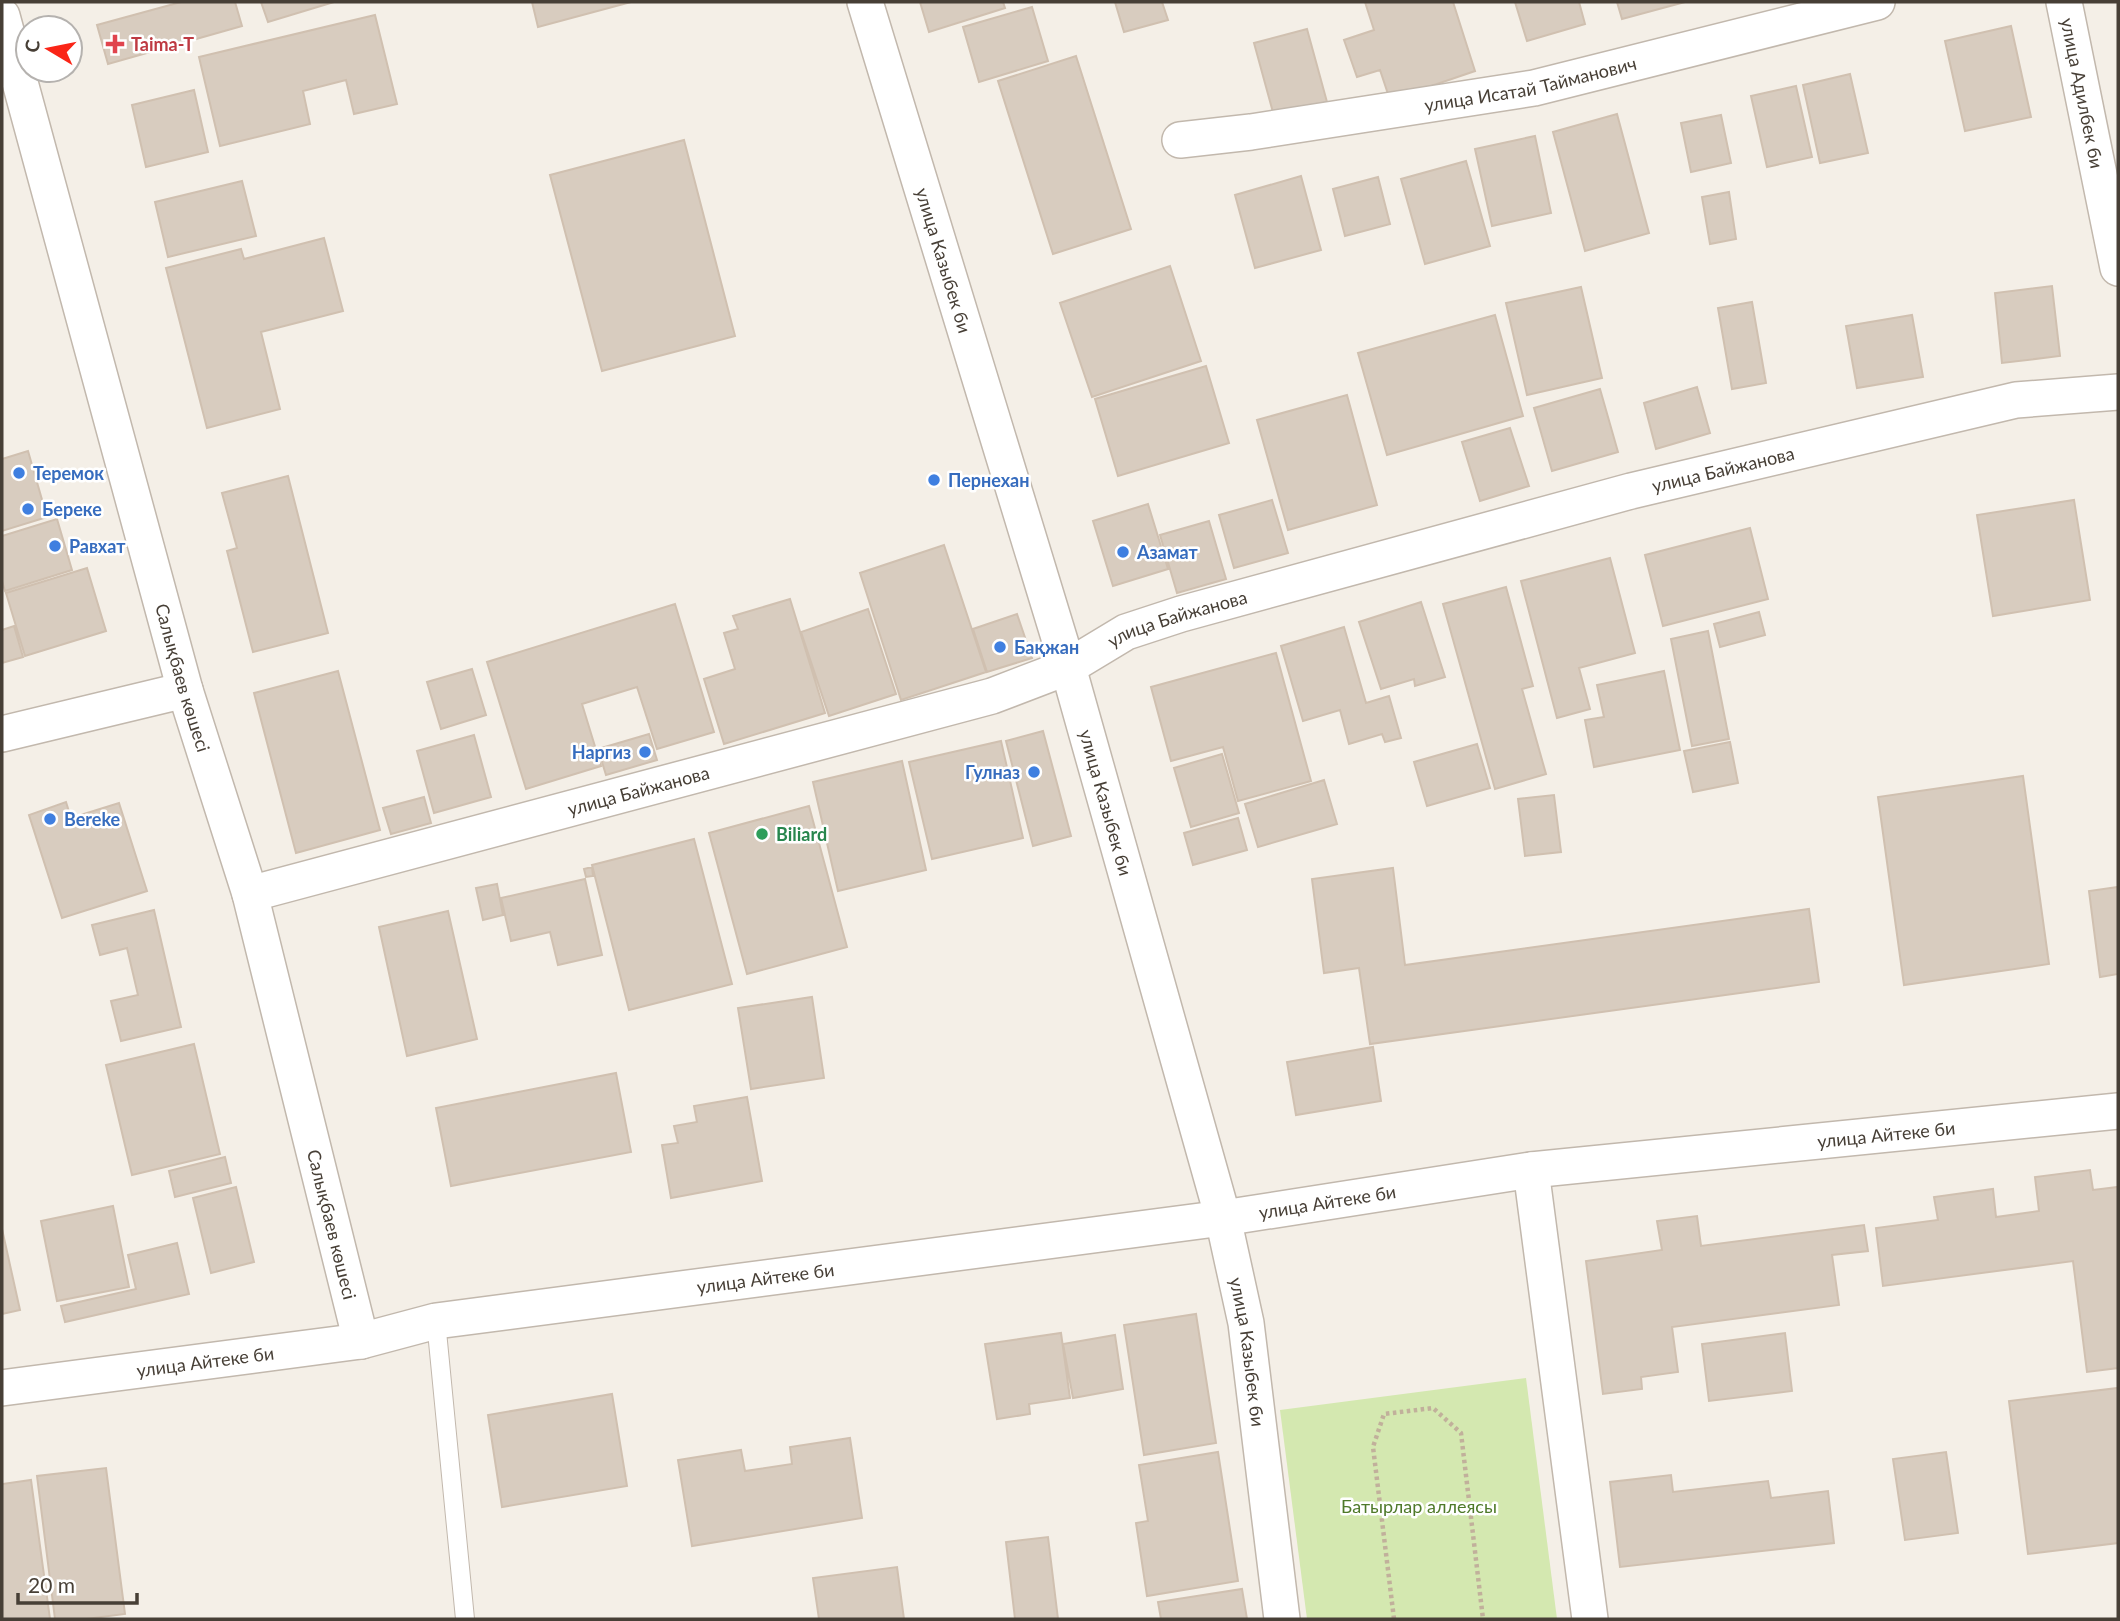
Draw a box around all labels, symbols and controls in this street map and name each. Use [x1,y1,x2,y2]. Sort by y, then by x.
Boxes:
north arrow [14,14,84,84]
street label: улица Адилбек би [2057,16,2109,170]
place label: Taima-T [131,33,194,55]
marker: Taima-T [105,34,125,54]
text: С [19,37,44,54]
street label: улица Исатай Тайманович [1423,52,1639,116]
street label: улица Казыбек би [911,185,976,335]
street label: улица Байжанова [1650,442,1796,497]
place label: Теремок [33,462,104,484]
marker: Теремок [11,465,27,481]
place label: Пернехан [948,469,1029,491]
marker: Пернехан [926,472,942,488]
place label: Береке [42,498,102,520]
marker: Береке [20,501,36,517]
place label: Равхат [69,535,126,557]
marker: Равхат [47,538,63,554]
place label: Азамат [1136,541,1199,563]
marker: Азамат [1115,544,1131,560]
street label: улица Байжанова [1103,585,1249,652]
street label: Салықбаев көшесі [151,601,215,755]
place label: Бақжан [1014,636,1079,658]
marker: Бақжан [992,639,1008,655]
street label: улица Казыбек би [1075,727,1137,878]
place label: Наргиз [572,741,631,763]
marker: Наргиз [637,744,653,760]
street label: улица Байжанова [565,761,712,820]
place label: Гулназ [965,761,1020,783]
marker: Гулназ [1026,764,1042,780]
place label: Bereke [64,808,121,830]
marker: Bereke [42,811,58,827]
place label: Biliard [776,823,827,845]
marker: Biliard [754,826,770,842]
street label: улица Айтеке би [1816,1116,1956,1152]
street label: Салықбаев көшесі [303,1147,361,1302]
street label: улица Айтеке би [1257,1180,1397,1223]
street label: улица Айтеке би [695,1258,836,1298]
street label: улица Казыбек би [1225,1275,1269,1428]
street label: улица Айтеке би [135,1341,275,1381]
park label: Батырлар аллеясы [1341,1495,1497,1517]
scale bar [18,1562,136,1606]
text: 20 m [28,1572,75,1597]

